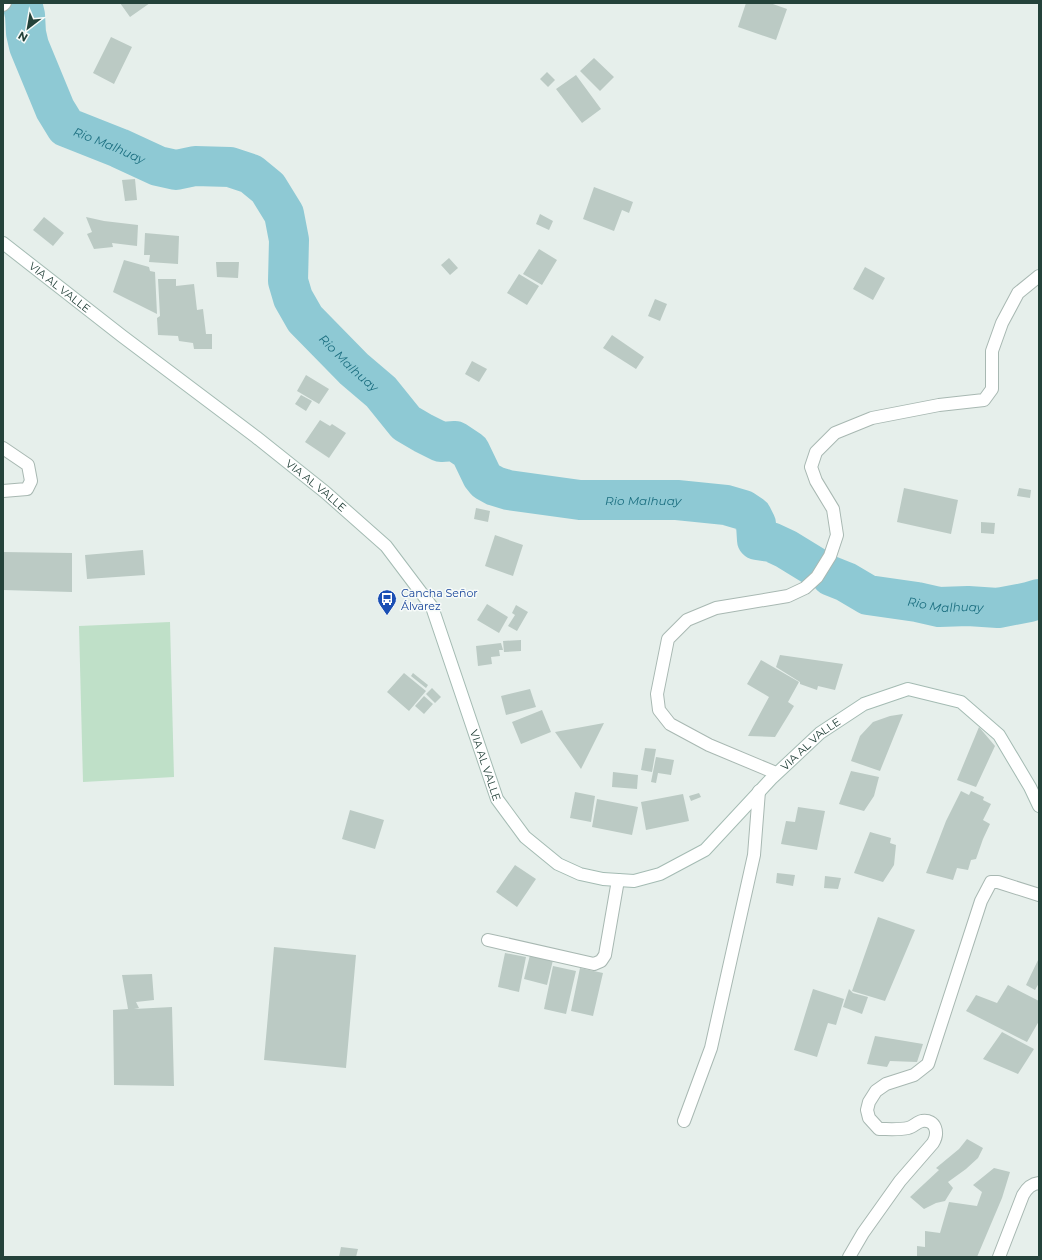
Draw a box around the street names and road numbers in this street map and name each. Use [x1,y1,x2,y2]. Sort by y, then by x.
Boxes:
street label: VIA AL VALLE [26,259,93,316]
street label: VIA AL VALLE [283,456,349,515]
street label: VIA AL VALLE [778,715,843,773]
street label: VIA AL VALLE [467,728,504,803]

